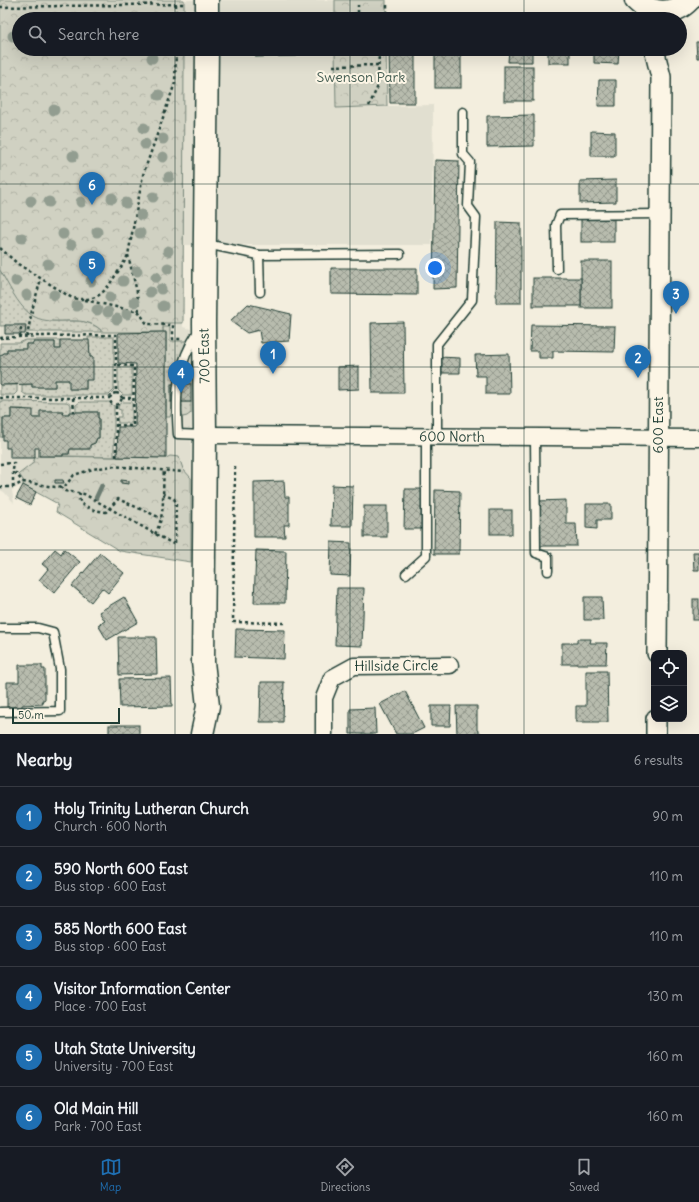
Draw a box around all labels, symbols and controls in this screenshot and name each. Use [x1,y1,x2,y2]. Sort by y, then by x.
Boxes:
search box [12,12,687,56]
icon: search [26,23,48,45]
text: Search here [58,25,139,44]
park label: Swenson Park [317,68,405,86]
pin: 6 [79,172,105,205]
pin: 5 [79,251,105,284]
your location [425,258,445,278]
pin: 3 [663,281,689,314]
street label: 700 East [195,328,213,384]
pin: 1 [260,341,286,374]
pin: 2 [625,345,651,378]
pin: 4 [168,360,194,393]
street label: 600 East [649,396,667,453]
street label: 600 North [419,427,485,446]
map controls [651,650,687,722]
button: locate [651,650,687,686]
street label: Hillside Circle [354,656,438,675]
button: layers [651,686,687,722]
scale bar [12,706,120,725]
text: 50 m [18,708,44,722]
text: Nearby [16,749,72,771]
text: 6 results [634,752,683,769]
text: Holy Trinity Lutheran Church [54,799,249,818]
text: 1 [26,808,32,825]
text: 90 m [652,808,683,825]
text: Church · 600 North [54,818,167,835]
text: 590 North 600 East [54,859,188,878]
text: 2 [25,868,33,885]
text: 110 m [650,868,683,885]
text: Bus stop · 600 East [54,878,166,895]
text: 585 North 600 East [54,919,187,938]
text: 3 [25,928,33,945]
text: 110 m [650,928,683,945]
text: Bus stop · 600 East [54,938,166,955]
text: Visitor Information Center [54,979,230,998]
text: 4 [25,988,33,1005]
text: 130 m [647,988,683,1005]
text: Place · 700 East [54,998,146,1015]
text: Utah State University [54,1039,196,1058]
text: 5 [25,1048,33,1065]
text: 160 m [647,1048,683,1065]
text: University · 700 East [54,1058,173,1075]
text: Old Main Hill [54,1099,138,1118]
text: 6 [25,1108,33,1125]
text: 160 m [647,1108,683,1125]
text: Park · 700 East [54,1118,142,1135]
tab: Map [100,1156,122,1194]
tab: Directions [321,1156,370,1194]
tab: Saved [569,1156,599,1194]

